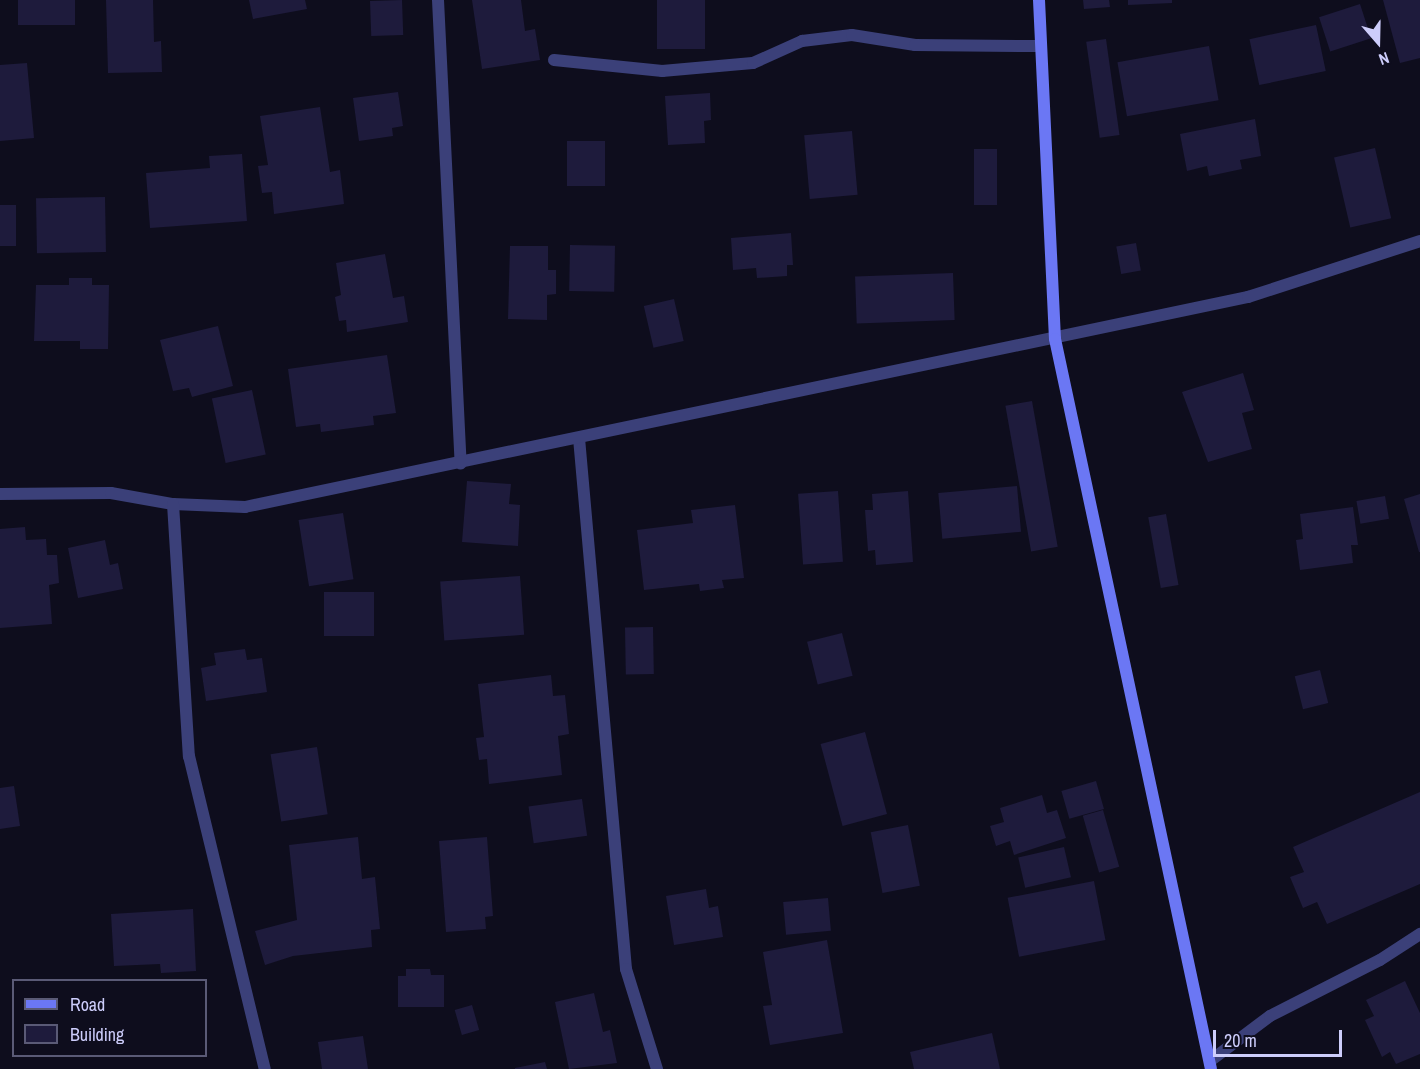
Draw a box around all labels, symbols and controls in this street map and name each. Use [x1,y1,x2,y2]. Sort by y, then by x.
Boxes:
north arrow [1348,12,1408,72]
text: N [1376,47,1392,71]
legend [12,979,207,1057]
text: Road [70,992,105,1017]
scale bar [1216,1018,1345,1056]
text: Building [70,1022,124,1047]
text: 20 m [1224,1028,1257,1053]

